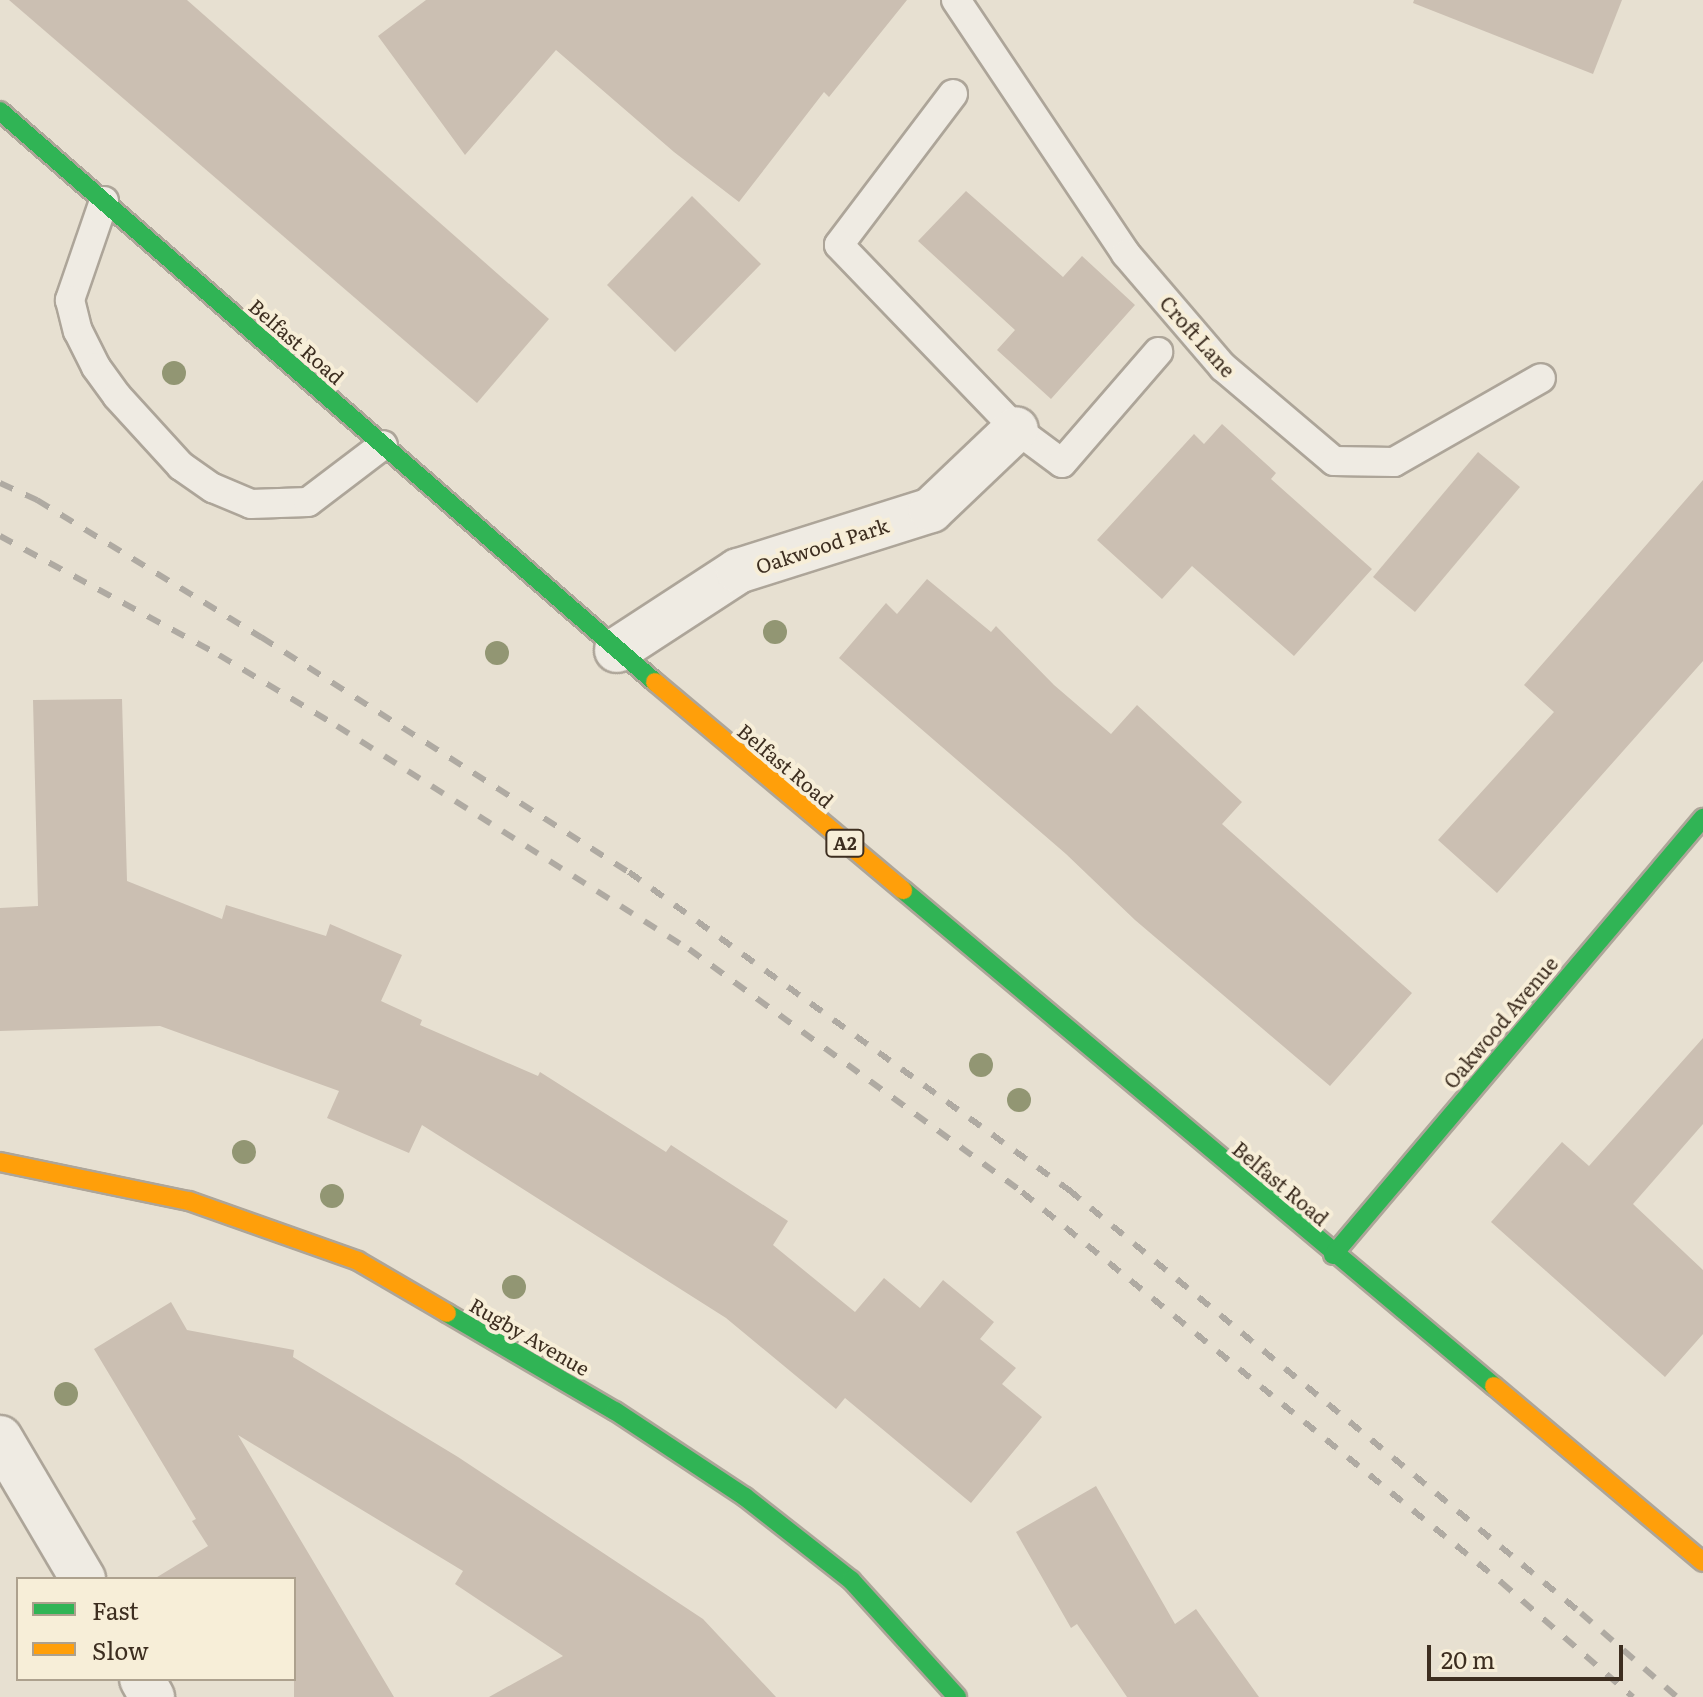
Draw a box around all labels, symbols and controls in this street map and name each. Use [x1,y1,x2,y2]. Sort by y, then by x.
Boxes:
street label: Croft Lane [1155,291,1241,381]
street label: Belfast Road [245,293,349,389]
street label: Oakwood Park [753,512,891,578]
street label: Belfast Road [733,718,839,812]
road number: A2 [825,829,865,857]
street label: Oakwood Avenue [1438,951,1562,1093]
street label: Belfast Road [1228,1136,1334,1230]
street label: Rugby Avenue [466,1292,594,1380]
legend [16,1577,296,1681]
text: Fast [92,1592,139,1627]
scale bar [1431,1629,1627,1679]
text: Slow [92,1632,149,1667]
text: 20 m [1441,1641,1495,1676]

